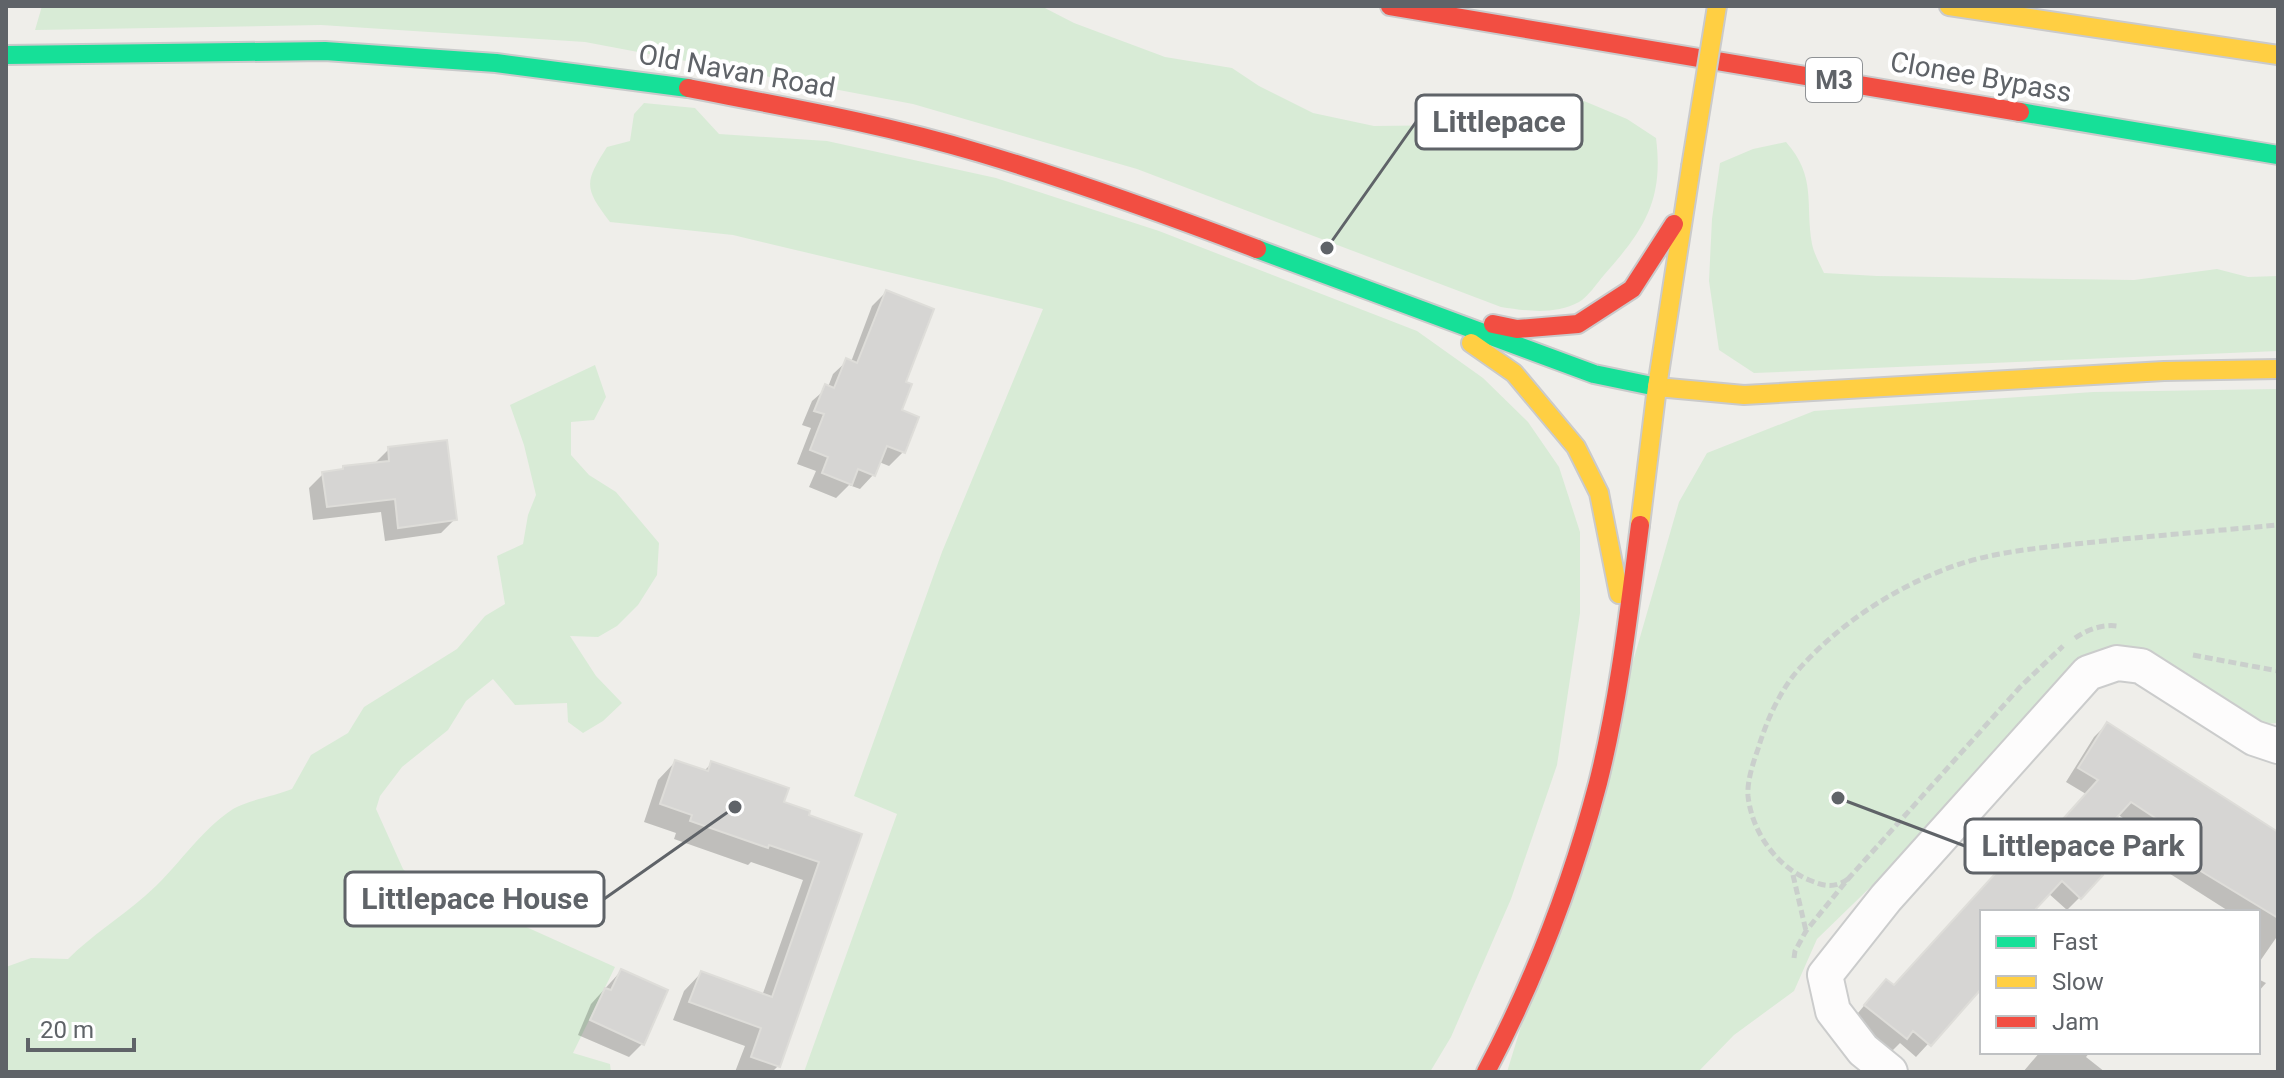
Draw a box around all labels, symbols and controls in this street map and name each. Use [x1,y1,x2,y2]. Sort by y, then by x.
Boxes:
street label: Old Navan Road [636,37,838,105]
street label: Clonee Bypass [1888,45,2074,109]
road number: M3 [1806,58,1862,102]
callout: Littlepace [1416,95,1582,149]
text: Littlepace [1432,104,1566,139]
callout: Littlepace Park [1965,819,2201,873]
text: Littlepace Park [1981,828,2186,863]
callout: Littlepace House [345,872,604,926]
text: Littlepace House [361,881,589,916]
legend [1980,910,2260,1054]
text: Fast [2052,928,2098,956]
text: Slow [2052,968,2104,996]
scale bar [28,1002,134,1052]
text: Jam [2052,1008,2099,1036]
text: 20 m [40,1016,94,1044]

